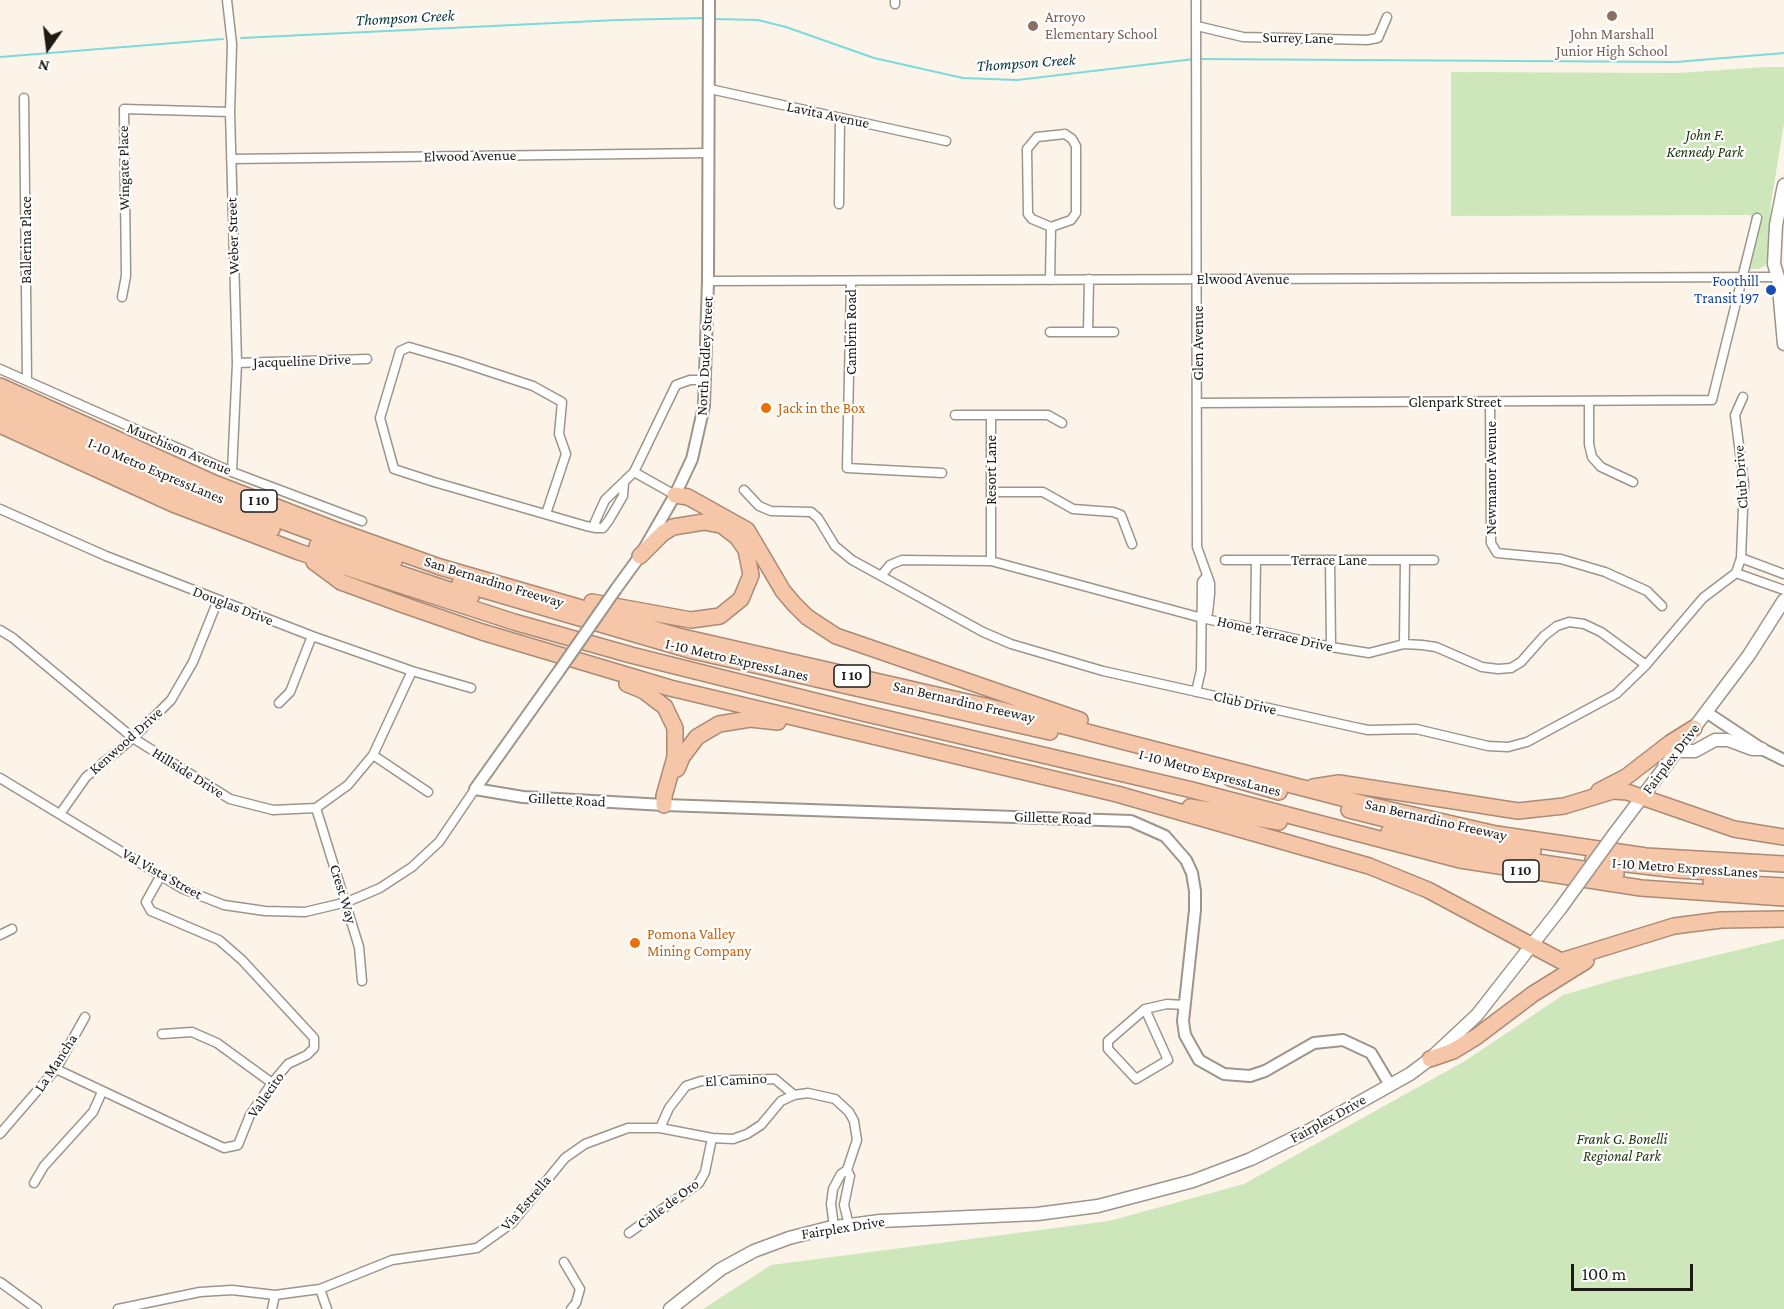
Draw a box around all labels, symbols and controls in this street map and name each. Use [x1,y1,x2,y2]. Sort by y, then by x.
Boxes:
water label: Thompson Creek [355,6,455,30]
place label: Arroyo Elementary School [1045,8,1157,43]
marker: John Marshall Junior High School [1605,9,1619,23]
north arrow [18,18,78,78]
marker: Arroyo Elementary School [1026,19,1040,33]
place label: John Marshall Junior High School [1556,25,1668,60]
street label: Surrey Lane [1263,28,1333,48]
water label: Thompson Creek [976,50,1076,76]
text: N [36,56,51,76]
street label: Lavita Avenue [785,97,871,133]
street label: Wingate Place [114,125,134,211]
park label: John F. Kennedy Park [1667,126,1743,161]
street label: Elwood Avenue [423,146,517,166]
street label: Ballerina Place [17,196,35,284]
street label: Weber Street [223,197,243,275]
street label: Elwood Avenue [1197,270,1289,288]
place label: Foothill Transit 197 [1694,272,1759,307]
marker: Foothill Transit 197 [1764,283,1778,297]
street label: Cambrin Road [842,289,860,375]
street label: North Dudley Street [693,296,717,416]
street label: Glen Avenue [1189,305,1207,381]
street label: Jacqueline Drive [253,350,351,372]
street label: Glenpark Street [1408,393,1502,411]
place label: Jack in the Box [778,399,865,417]
marker: Jack in the Box [759,401,773,415]
street label: Murchison Avenue [124,419,234,479]
street label: Newmanor Avenue [1482,421,1500,535]
street label: I-10 Metro ExpressLanes [85,434,227,508]
street label: Resort Lane [982,435,1000,505]
street label: Club Drive [1730,445,1752,509]
road number: I 10 [241,490,277,512]
street label: Terrace Lane [1291,551,1367,569]
street label: San Bernardino Freeway [422,552,566,612]
street label: Douglas Drive [190,582,276,630]
street label: Home Terrace Drive [1215,612,1335,656]
street label: I-10 Metro ExpressLanes [664,635,810,685]
road number: I 10 [834,665,870,687]
street label: San Bernardino Freeway [891,677,1037,727]
street label: Club Drive [1212,687,1278,719]
street label: Kenwood Drive [86,703,166,779]
street label: Fairplex Drive [1639,720,1703,798]
street label: Hillside Drive [149,744,227,802]
street label: I-10 Metro ExpressLanes [1137,745,1283,801]
street label: Gillette Road [528,789,606,811]
street label: San Bernardino Freeway [1363,795,1509,845]
street label: Gillette Road [1014,808,1092,828]
street label: Val Vista Street [118,844,206,904]
street label: I-10 Metro ExpressLanes [1611,854,1759,882]
road number: I 10 [1503,860,1539,882]
street label: Crest Way [325,862,361,926]
place label: Pomona Valley Mining Company [647,925,752,960]
marker: Pomona Valley Mining Company [628,936,642,950]
street label: La Mancha [31,1030,81,1096]
street label: Vallecito [244,1069,288,1121]
street label: El Camino [705,1069,767,1091]
street label: Fairplex Drive [1287,1091,1369,1147]
park label: Frank G. Bonelli Regional Park [1576,1130,1668,1165]
street label: Via Estrella [497,1172,555,1234]
street label: Calle de Oro [634,1175,702,1233]
street label: Fairplex Drive [800,1213,886,1243]
scale bar [1574,1252,1696,1290]
text: 100 m [1582,1264,1626,1284]

